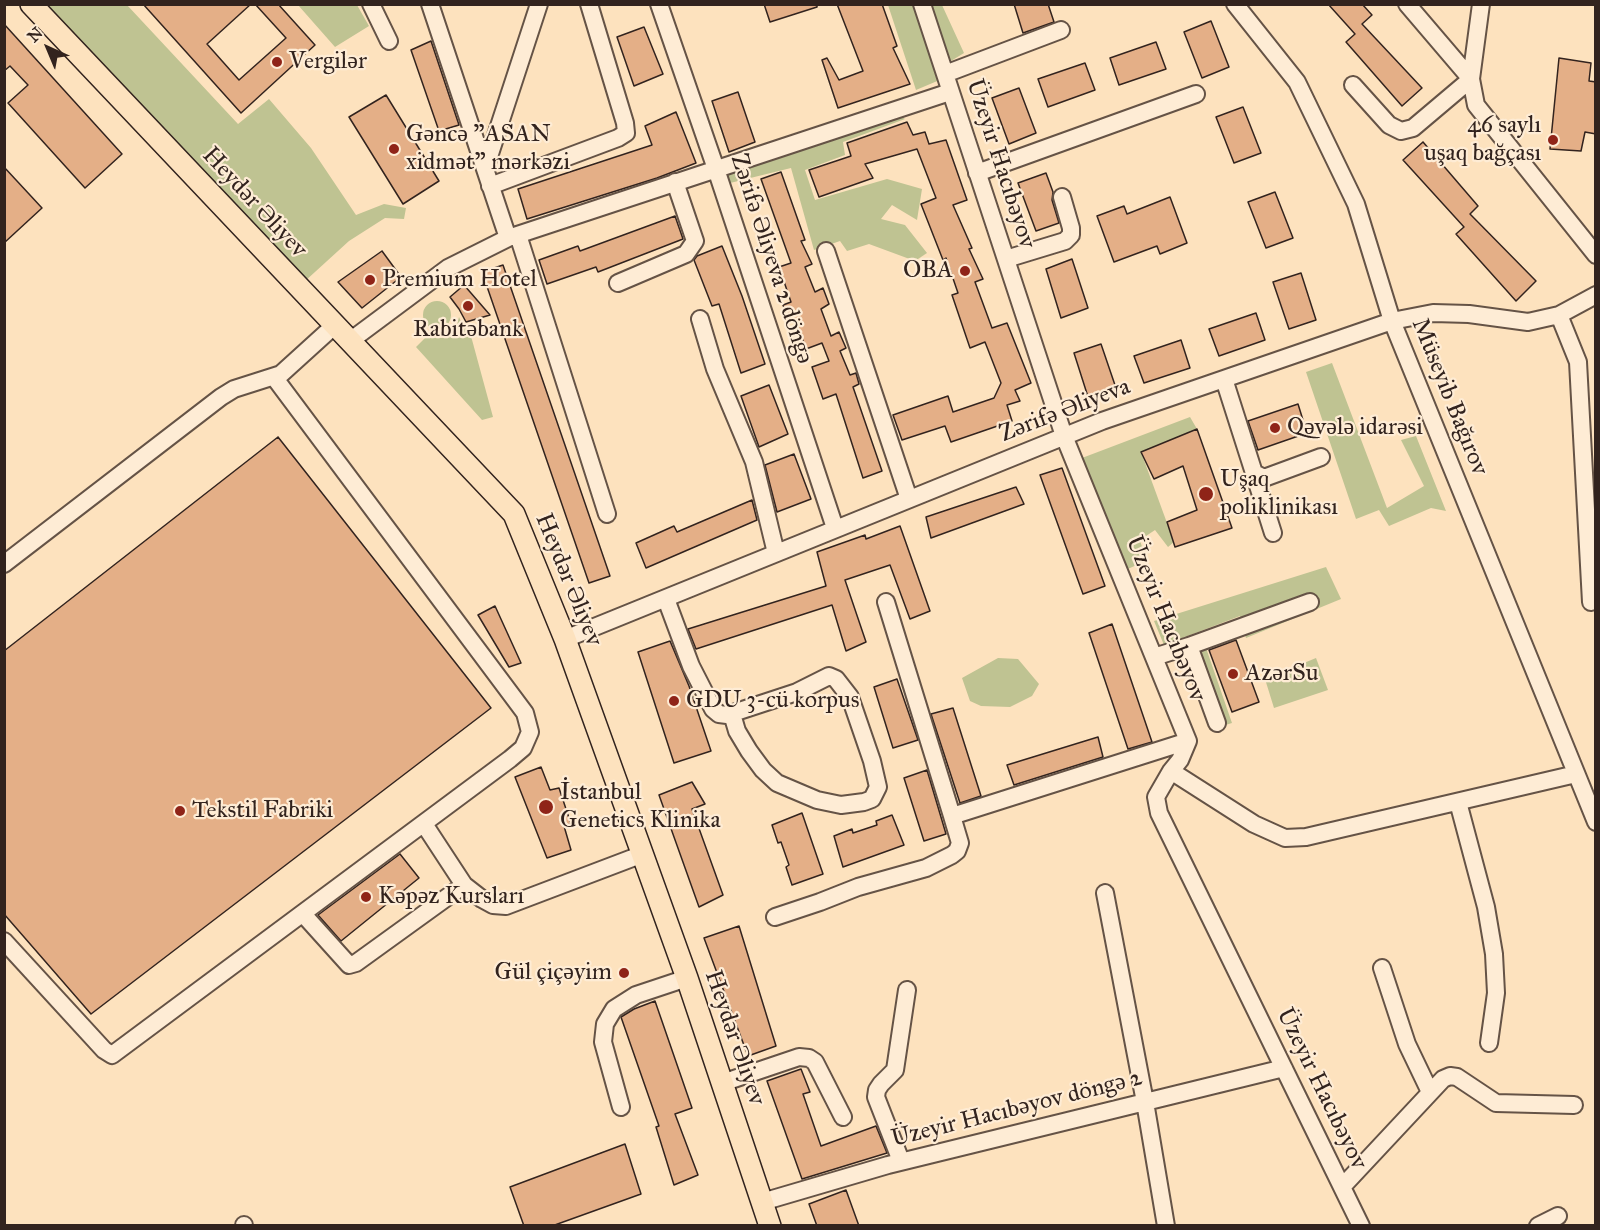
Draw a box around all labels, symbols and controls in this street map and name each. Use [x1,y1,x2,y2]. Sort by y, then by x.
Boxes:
north arrow [18,18,78,78]
text: N [24,23,47,46]
place label: Vergilər [289,48,367,76]
marker: Vergilər [270,55,284,69]
street label: Üzeyir Hacıbəyov [959,76,1041,252]
place label: 46 saylı uşaq bağçası [1424,112,1541,168]
place label: Gəncə "ASAN xidmət" mərkəzi [406,121,570,177]
marker: 46 saylı uşaq bağçası [1546,133,1560,147]
street label: Heydər Əliyev [195,142,313,264]
marker: Gəncə "ASAN xidmət" mərkəzi [387,142,401,156]
street label: Zərifə Əliyeva 2 döngə [723,150,819,368]
place label: OBA [903,257,953,285]
marker: OBA [958,264,972,278]
place label: Premium Hotel [382,266,537,294]
marker: Premium Hotel [363,273,377,287]
marker: Rabitəbank [461,299,475,313]
street label: Müseyib Bağırov [1404,314,1494,480]
place label: Rabitəbank [413,316,523,344]
street label: Zərifə Əliyeva [996,373,1134,449]
place label: Qəvələ idarəsi [1287,414,1423,442]
marker: Qəvələ idarəsi [1268,421,1282,435]
place label: Uşaq poliklinikası [1220,466,1338,522]
marker: Uşaq poliklinikası [1197,485,1215,503]
street label: Heydər Əliyev [528,509,608,651]
street label: Üzeyir Hacıbəyov [1119,532,1211,706]
place label: AzərSu [1245,660,1318,688]
marker: AzərSu [1226,667,1240,681]
place label: GDU 3-cü korpus [686,687,860,715]
marker: GDU 3-cü korpus [667,694,681,708]
place label: İstanbul Genetics Klinika [560,779,721,835]
place label: Tekstil Fabriki [192,797,333,825]
marker: İstanbul Genetics Klinika [537,798,555,816]
marker: Tekstil Fabriki [173,804,187,818]
place label: Kəpəz Kursları [378,883,524,911]
marker: Kəpəz Kursları [359,890,373,904]
place label: Gül çiçəyim [495,959,612,987]
marker: Gül çiçəyim [617,966,631,980]
street label: Heydər Əliyev [697,967,771,1109]
street label: Üzeyir Hacıbəyov [1269,1004,1373,1174]
street label: Üzeyir Hacıbəyov döngə 2 [889,1064,1145,1154]

